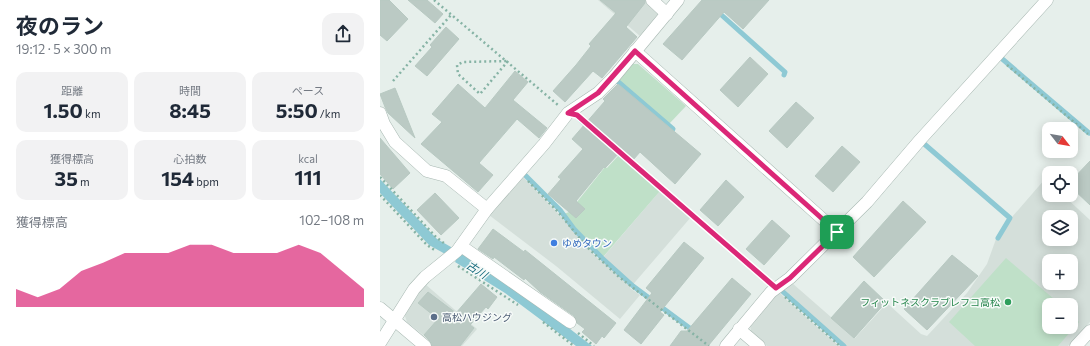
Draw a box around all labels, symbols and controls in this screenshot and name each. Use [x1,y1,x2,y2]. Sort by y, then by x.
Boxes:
text: 夜のラン [16,12,104,39]
button: share [322,13,364,55]
text: 19:12 · 5 × 300 m [16,41,111,57]
text: 距離 [61,84,83,97]
text: 時間 [179,84,201,97]
text: ペース [292,84,324,97]
text: 1.50 [44,98,83,122]
text: 8:45 [169,98,211,122]
text: 5:50 [276,98,318,122]
text: km [83,107,100,120]
text: /km [318,107,340,120]
north arrow [1042,122,1078,158]
map controls [1042,122,1078,334]
text: 獲得標高 [50,152,94,165]
text: 心拍数 [174,152,207,165]
text: kcal [298,152,318,165]
text: 111 [294,165,322,189]
text: 35 [54,166,78,190]
text: 154 [161,166,194,190]
button: locate [1042,166,1078,202]
text: m [78,175,90,188]
text: bpm [194,175,219,188]
button: layers [1042,210,1078,246]
text: 102–108 m [299,212,364,228]
text: 獲得標高 [16,214,68,230]
pin [820,215,854,249]
icon: arrive [826,221,848,243]
place label: ゆめタウン [562,237,612,249]
marker: ゆめタウン [549,238,559,248]
button: + [1042,254,1078,290]
water label: 古川 [465,258,491,282]
place label: フィットネスクラブレフコ高松 [860,296,1000,308]
marker: フィットネスクラブレフコ高松 [1003,297,1013,307]
button: − [1042,298,1078,334]
place label: 高松ハウジング [442,311,512,323]
marker: 高松ハウジング [429,312,439,322]

